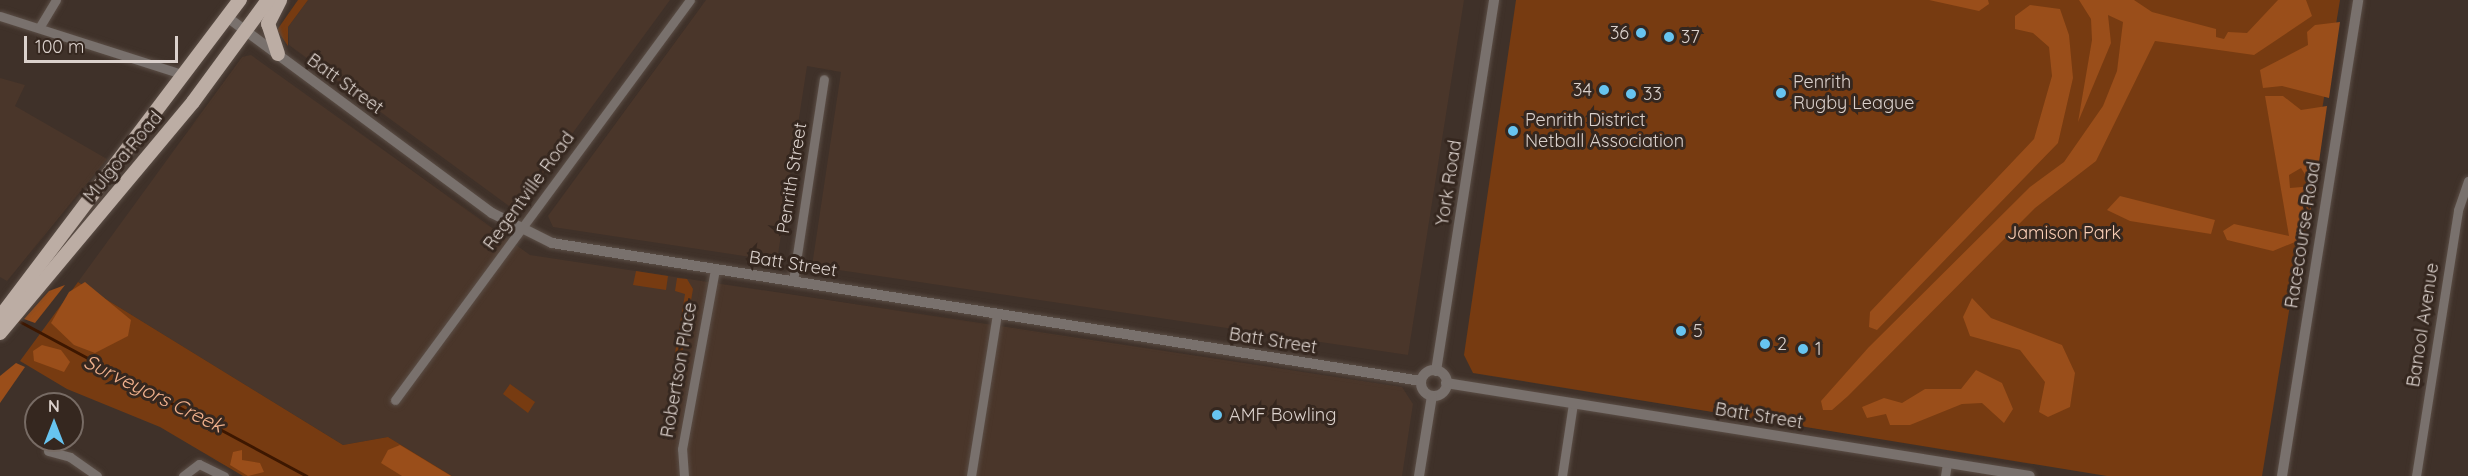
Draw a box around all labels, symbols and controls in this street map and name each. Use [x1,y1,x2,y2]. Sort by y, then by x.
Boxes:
place label: 36 [1610,22,1629,44]
scale bar [27,24,182,62]
marker: 36 [1634,26,1648,40]
place label: 37 [1681,26,1700,48]
marker: 37 [1662,30,1676,44]
text: 100 m [35,35,84,58]
street label: Batt Street [303,49,387,119]
place label: Penrith Rugby League [1793,72,1914,115]
place label: 34 [1573,79,1592,101]
marker: 34 [1597,83,1611,97]
place label: 33 [1643,83,1662,105]
marker: Penrith Rugby League [1774,86,1788,100]
marker: 33 [1624,87,1638,101]
street label: Mulgoa Road [79,107,167,207]
place label: Penrith District Netball Association [1525,110,1684,152]
street label: Penrith Street [773,121,811,235]
marker: Penrith District Netball Association [1506,124,1520,138]
street label: Regentville Road [479,128,579,254]
street label: York Road [1432,139,1466,227]
street label: Racecourse Road [2281,160,2325,310]
park label: Jamison Park [2007,222,2121,244]
street label: Batt Street [747,246,839,282]
street label: Banool Avenue [2403,261,2443,389]
street label: Robertson Place [656,301,702,439]
place label: 5 [1693,320,1703,342]
street label: Batt Street [1227,323,1319,359]
marker: 5 [1674,324,1688,338]
place label: 2 [1777,333,1787,355]
marker: 2 [1758,337,1772,351]
place label: 1 [1815,338,1822,360]
marker: 1 [1796,342,1810,356]
water label: Surveyors Creek [80,349,228,437]
north arrow [24,392,84,452]
text: N [48,396,60,416]
street label: Batt Street [1713,398,1805,434]
place label: AMF Bowling [1229,404,1336,426]
marker: AMF Bowling [1210,408,1224,422]

